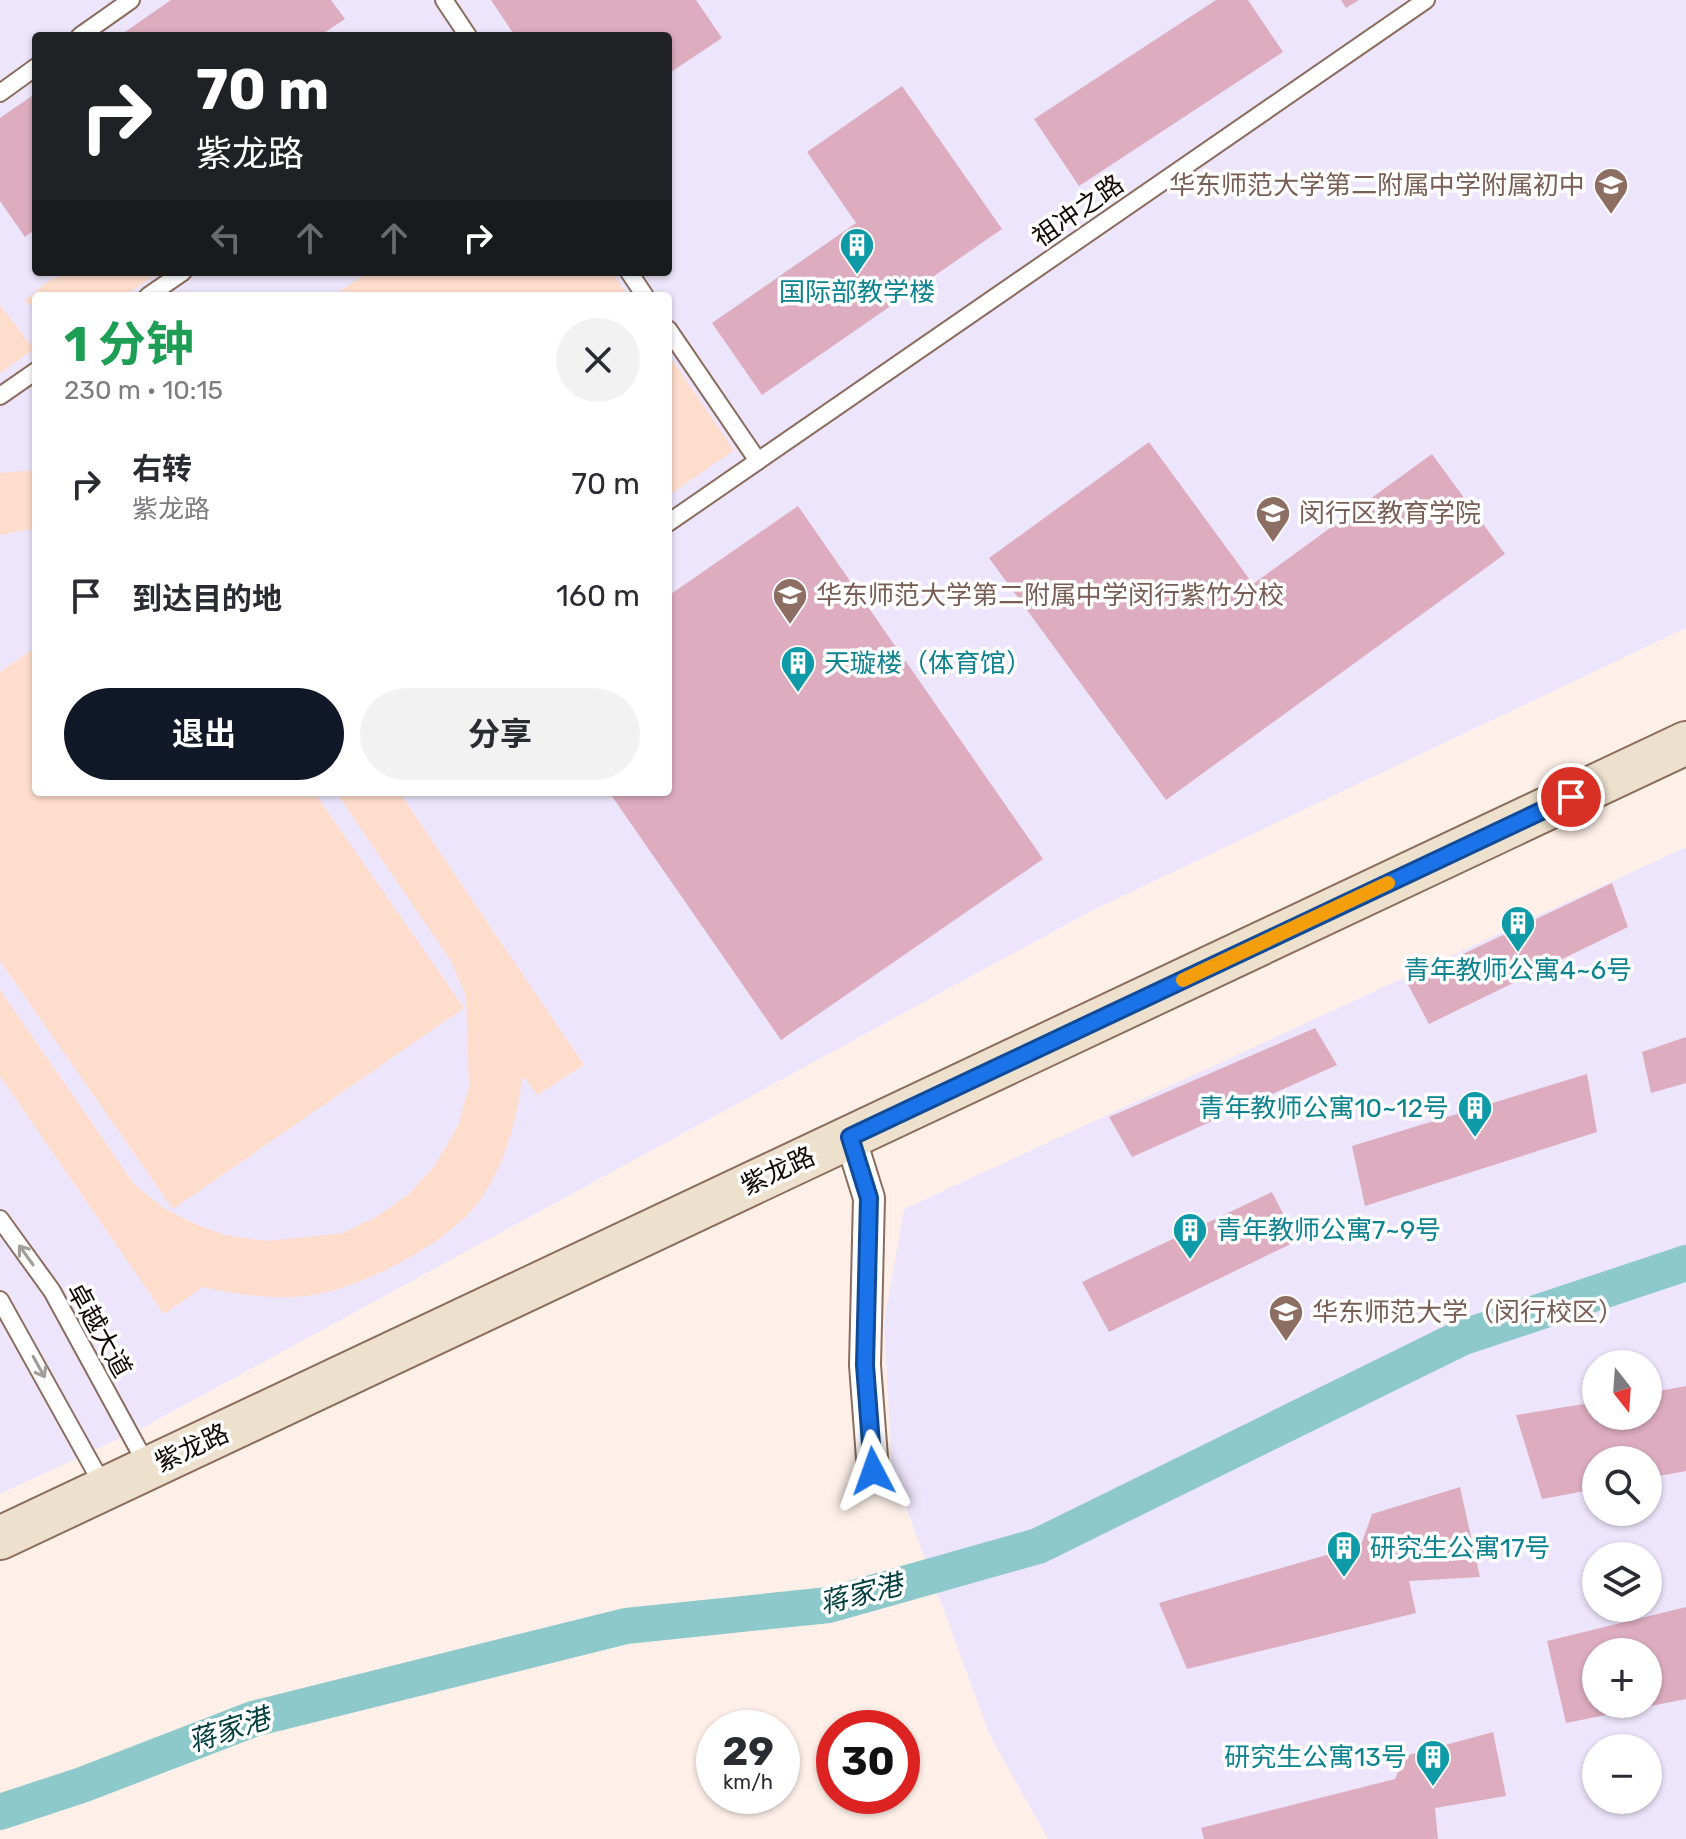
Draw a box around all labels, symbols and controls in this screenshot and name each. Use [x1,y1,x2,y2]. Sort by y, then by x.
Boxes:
text: 70 m [196,57,329,123]
icon: right [64,64,168,168]
text: 紫龙路 [196,132,304,175]
school or university icon: 华东师范大学第二附属中学附属初中 [1592,166,1630,216]
street label: 祖冲之路 [1027,168,1129,254]
place label: 华东师范大学第二附属中学附属初中 [1169,170,1585,201]
icon: left [204,216,248,260]
icon: ahead [288,216,332,260]
icon: ahead [372,216,416,260]
icon: right [456,216,500,260]
building icon: 国际部教学楼 [838,226,876,276]
place label: 国际部教学楼 [779,277,935,308]
text: 1 分钟 [64,316,194,373]
button: close [556,318,640,402]
text: 230 m · 10:15 [64,375,223,406]
text: 右转 [132,451,192,487]
icon: right [64,462,108,506]
text: 70 m [572,466,640,502]
text: 紫龙路 [132,494,210,525]
school or university icon: 闵行区教育学院 [1254,494,1292,544]
place label: 闵行区教育学院 [1299,498,1481,529]
icon: arrive [64,574,108,618]
school or university icon: 华东师范大学第二附属中学闵行紫竹分校 [771,576,809,626]
text: 160 m [556,578,640,614]
place label: 华东师范大学第二附属中学闵行紫竹分校 [816,580,1284,611]
text: 到达目的地 [132,581,282,617]
building icon: 天璇楼（体育馆） [779,644,817,694]
place label: 天璇楼（体育馆） [824,648,1032,679]
button: 退出 [64,688,344,780]
button: 分享 [360,688,640,780]
pin [1537,763,1605,831]
icon: arrive [1549,775,1593,819]
building icon: 青年教师公寓4~6号 [1499,904,1537,954]
place label: 青年教师公寓4~6号 [1404,955,1632,986]
building icon: 青年教师公寓10~12号 [1456,1089,1494,1139]
place label: 青年教师公寓10~12号 [1198,1093,1449,1124]
street label: 紫龙路 [736,1140,820,1202]
building icon: 青年教师公寓7~9号 [1171,1211,1209,1261]
place label: 青年教师公寓7~9号 [1216,1215,1441,1246]
one-way arrow [18,1245,34,1267]
street label: 卓越大道 [60,1277,138,1383]
school or university icon: 华东师范大学（闵行校区） [1267,1293,1305,1343]
place label: 华东师范大学（闵行校区） [1312,1297,1624,1328]
north arrow [1582,1350,1662,1430]
map controls [1582,1350,1662,1814]
one-way arrow [31,1355,47,1378]
street label: 紫龙路 [150,1417,234,1479]
position arrow [831,1429,915,1513]
button: search [1582,1446,1662,1526]
building icon: 研究生公寓17号 [1325,1529,1363,1579]
place label: 研究生公寓17号 [1370,1533,1550,1564]
button: layers [1582,1542,1662,1622]
water label: 蒋家港 [816,1567,910,1620]
button: + [1582,1638,1662,1718]
water label: 蒋家港 [184,1700,278,1759]
speed limit sign: 30 [816,1710,920,1814]
text: 29 [722,1728,774,1775]
button: − [1582,1734,1662,1814]
building icon: 研究生公寓13号 [1414,1738,1452,1788]
place label: 研究生公寓13号 [1224,1742,1407,1773]
text: km/h [723,1770,773,1794]

